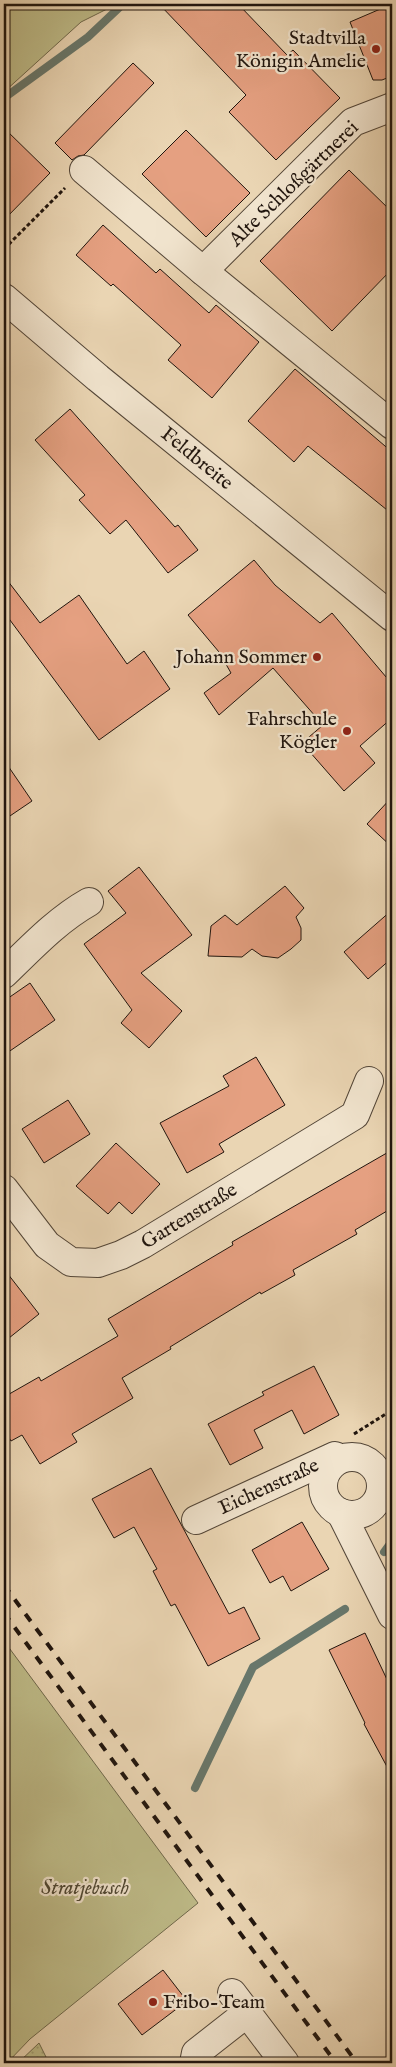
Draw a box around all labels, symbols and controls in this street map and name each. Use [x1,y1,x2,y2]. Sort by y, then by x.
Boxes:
place label: Stadtvilla Königin Amelie [236,26,366,74]
marker: Stadtvilla Königin Amelie [370,43,382,55]
street label: Alte Schloßgärtnerei [223,116,364,253]
street label: Feldbreite [156,422,238,495]
place label: Johann Sommer [173,645,308,670]
marker: Johann Sommer [311,651,323,663]
place label: Fahrschule Kögler [247,707,338,755]
marker: Fahrschule Kögler [341,725,353,737]
street label: Gartenstraße [137,1177,242,1255]
street label: Eichenstraße [215,1453,323,1520]
park label: Stratjebusch [41,1876,129,1901]
place label: Fribo-Team [163,1990,265,2015]
marker: Fribo-Team [147,1996,159,2008]

